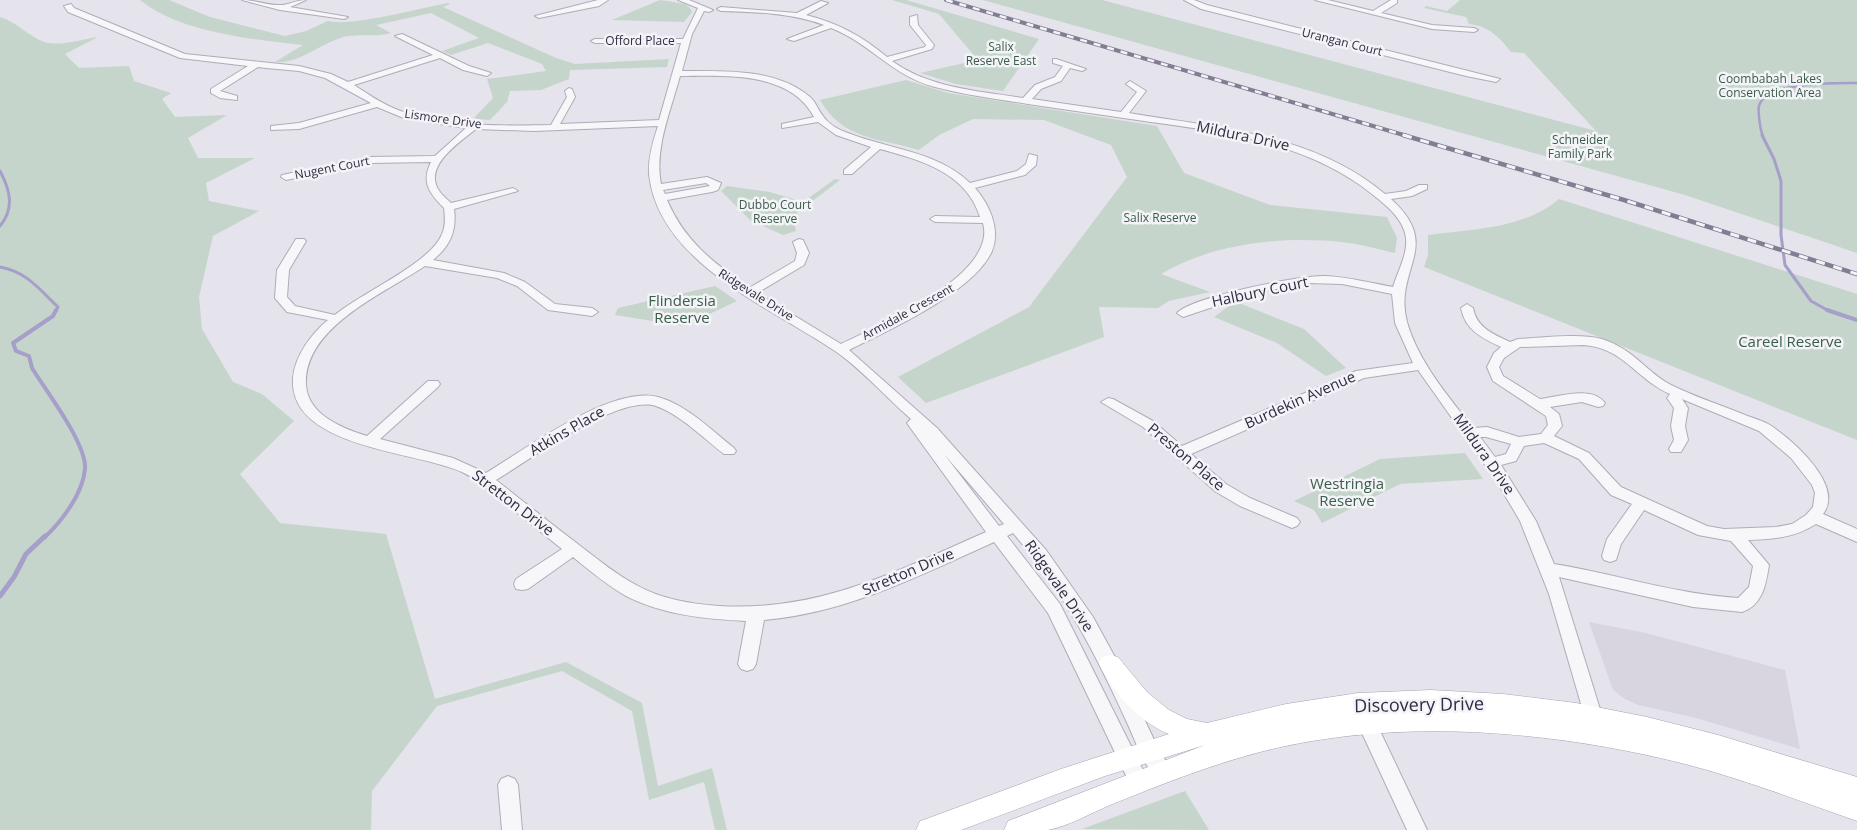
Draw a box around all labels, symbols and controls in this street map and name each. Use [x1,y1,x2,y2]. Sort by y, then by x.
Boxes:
street label: Urangan Court [1300,23,1384,60]
street label: Offord Place [605,32,675,49]
park label: Salix Reserve East [966,38,1036,69]
park label: Coombabah Lakes Conservation Area [1718,70,1822,101]
street label: Lismore Drive [404,105,483,132]
street label: Mildura Drive [1195,115,1292,155]
park label: Schneider Family Park [1548,131,1613,162]
street label: Nugent Court [293,152,371,183]
park label: Dubbo Court Reserve [739,196,811,227]
park label: Salix Reserve [1124,209,1197,226]
street label: Ridgevale Drive [715,265,797,325]
street label: Halbury Court [1210,271,1310,311]
street label: Armidale Crescent [859,279,957,344]
park label: Flindersia Reserve [648,290,716,327]
park label: Careel Reserve [1738,331,1842,351]
street label: Burdekin Avenue [1241,366,1358,433]
street label: Atkins Place [525,401,608,460]
street label: Mildura Drive [1450,409,1520,498]
street label: Preston Place [1144,418,1229,494]
street label: Stretton Drive [469,465,559,540]
park label: Westringia Reserve [1310,473,1384,510]
street label: Ridgevale Drive [1021,536,1099,635]
street label: Stretton Drive [859,543,956,599]
street label: Discovery Drive [1354,691,1484,717]

